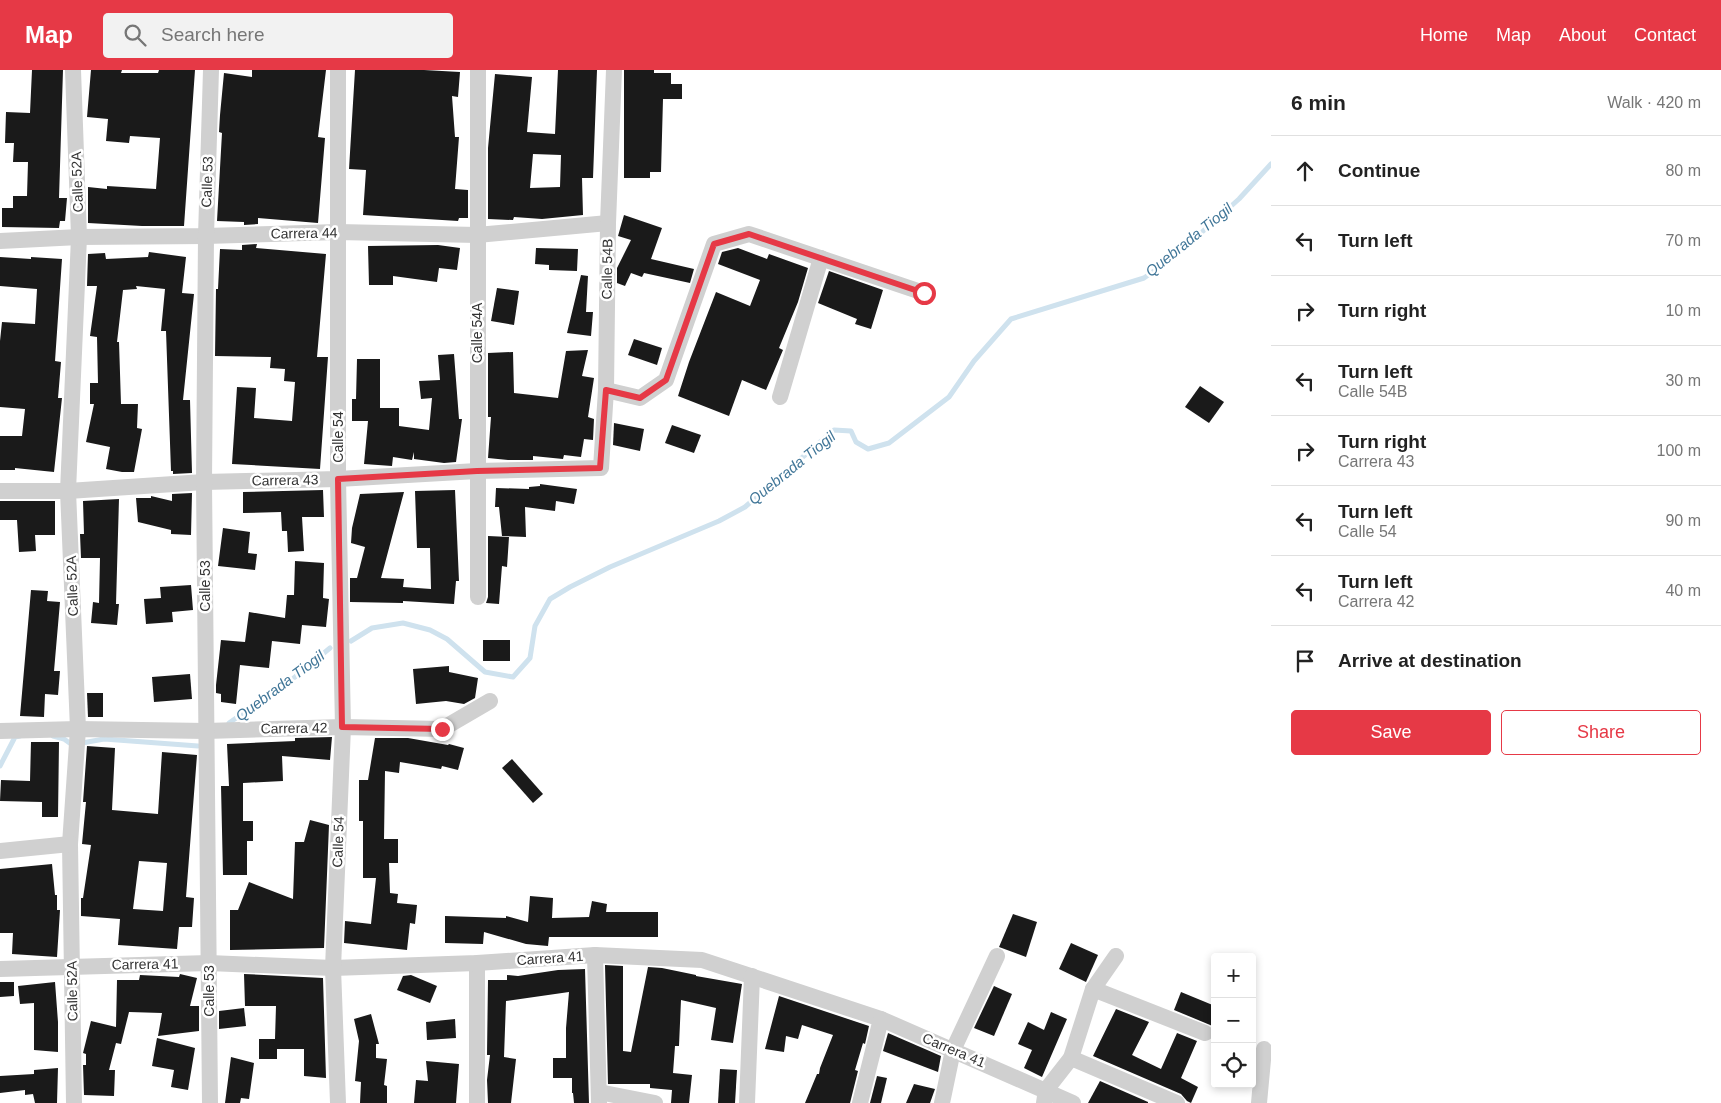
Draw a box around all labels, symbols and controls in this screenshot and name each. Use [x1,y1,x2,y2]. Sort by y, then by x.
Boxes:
search box [103,13,453,58]
text: Map [25,21,73,48]
icon: search [121,21,149,49]
text: Search here [161,24,265,45]
text: Home [1420,25,1468,45]
text: Map [1496,25,1531,45]
text: About [1559,25,1606,45]
text: Contact [1634,25,1696,45]
text: 6 min [1291,91,1346,114]
text: Walk · 420 m [1607,94,1701,111]
street label: Calle 52A [68,151,86,213]
street label: Calle 53 [198,156,216,208]
icon: ahead [1291,157,1319,185]
text: Continue [1338,160,1420,181]
text: 80 m [1665,162,1701,179]
water label: Quebrada Tiogil [1142,199,1236,280]
street label: Carrera 44 [270,224,338,242]
icon: left [1291,227,1319,255]
text: Turn left [1338,230,1413,251]
text: 70 m [1665,232,1701,249]
street label: Calle 54B [598,239,616,299]
route start [913,282,936,305]
icon: right [1291,297,1319,325]
text: Turn right [1338,300,1426,321]
street label: Calle 54A [469,302,485,363]
text: 10 m [1665,302,1701,319]
text: Turn left [1338,361,1413,382]
icon: left [1291,367,1319,395]
text: 30 m [1665,372,1701,389]
text: Calle 54B [1338,383,1407,400]
street label: Calle 54 [330,411,346,463]
water label: Quebrada Tiogil [745,427,839,508]
text: Turn right [1338,431,1426,452]
icon: right [1291,437,1319,465]
text: 100 m [1657,442,1701,459]
text: Carrera 43 [1338,453,1414,470]
street label: Carrera 43 [251,471,319,489]
text: Turn left [1338,501,1413,522]
icon: left [1291,507,1319,535]
text: 90 m [1665,512,1701,529]
text: Calle 54 [1338,523,1397,540]
street label: Calle 52A [63,555,81,617]
street label: Calle 53 [197,560,213,612]
text: Turn left [1338,571,1413,592]
icon: left [1291,577,1319,605]
text: 40 m [1665,582,1701,599]
text: Carrera 42 [1338,593,1414,610]
water label: Quebrada Tiogil [232,646,328,724]
icon: arrive [1291,647,1319,675]
text: Arrive at destination [1338,650,1522,671]
button: Save [1291,710,1491,755]
button: Share [1501,710,1701,755]
route end [431,718,454,741]
street label: Carrera 42 [260,719,328,737]
street label: Calle 54 [329,816,347,868]
street label: Carrera 41 [516,948,584,968]
map controls [1211,953,1256,1088]
button: + [1211,953,1256,998]
street label: Carrera 41 [111,955,179,973]
street label: Calle 52A [63,960,81,1021]
street label: Calle 53 [201,965,217,1017]
button: − [1211,998,1256,1043]
street label: Carrera 41 [920,1030,988,1071]
button: locate [1211,1043,1256,1088]

